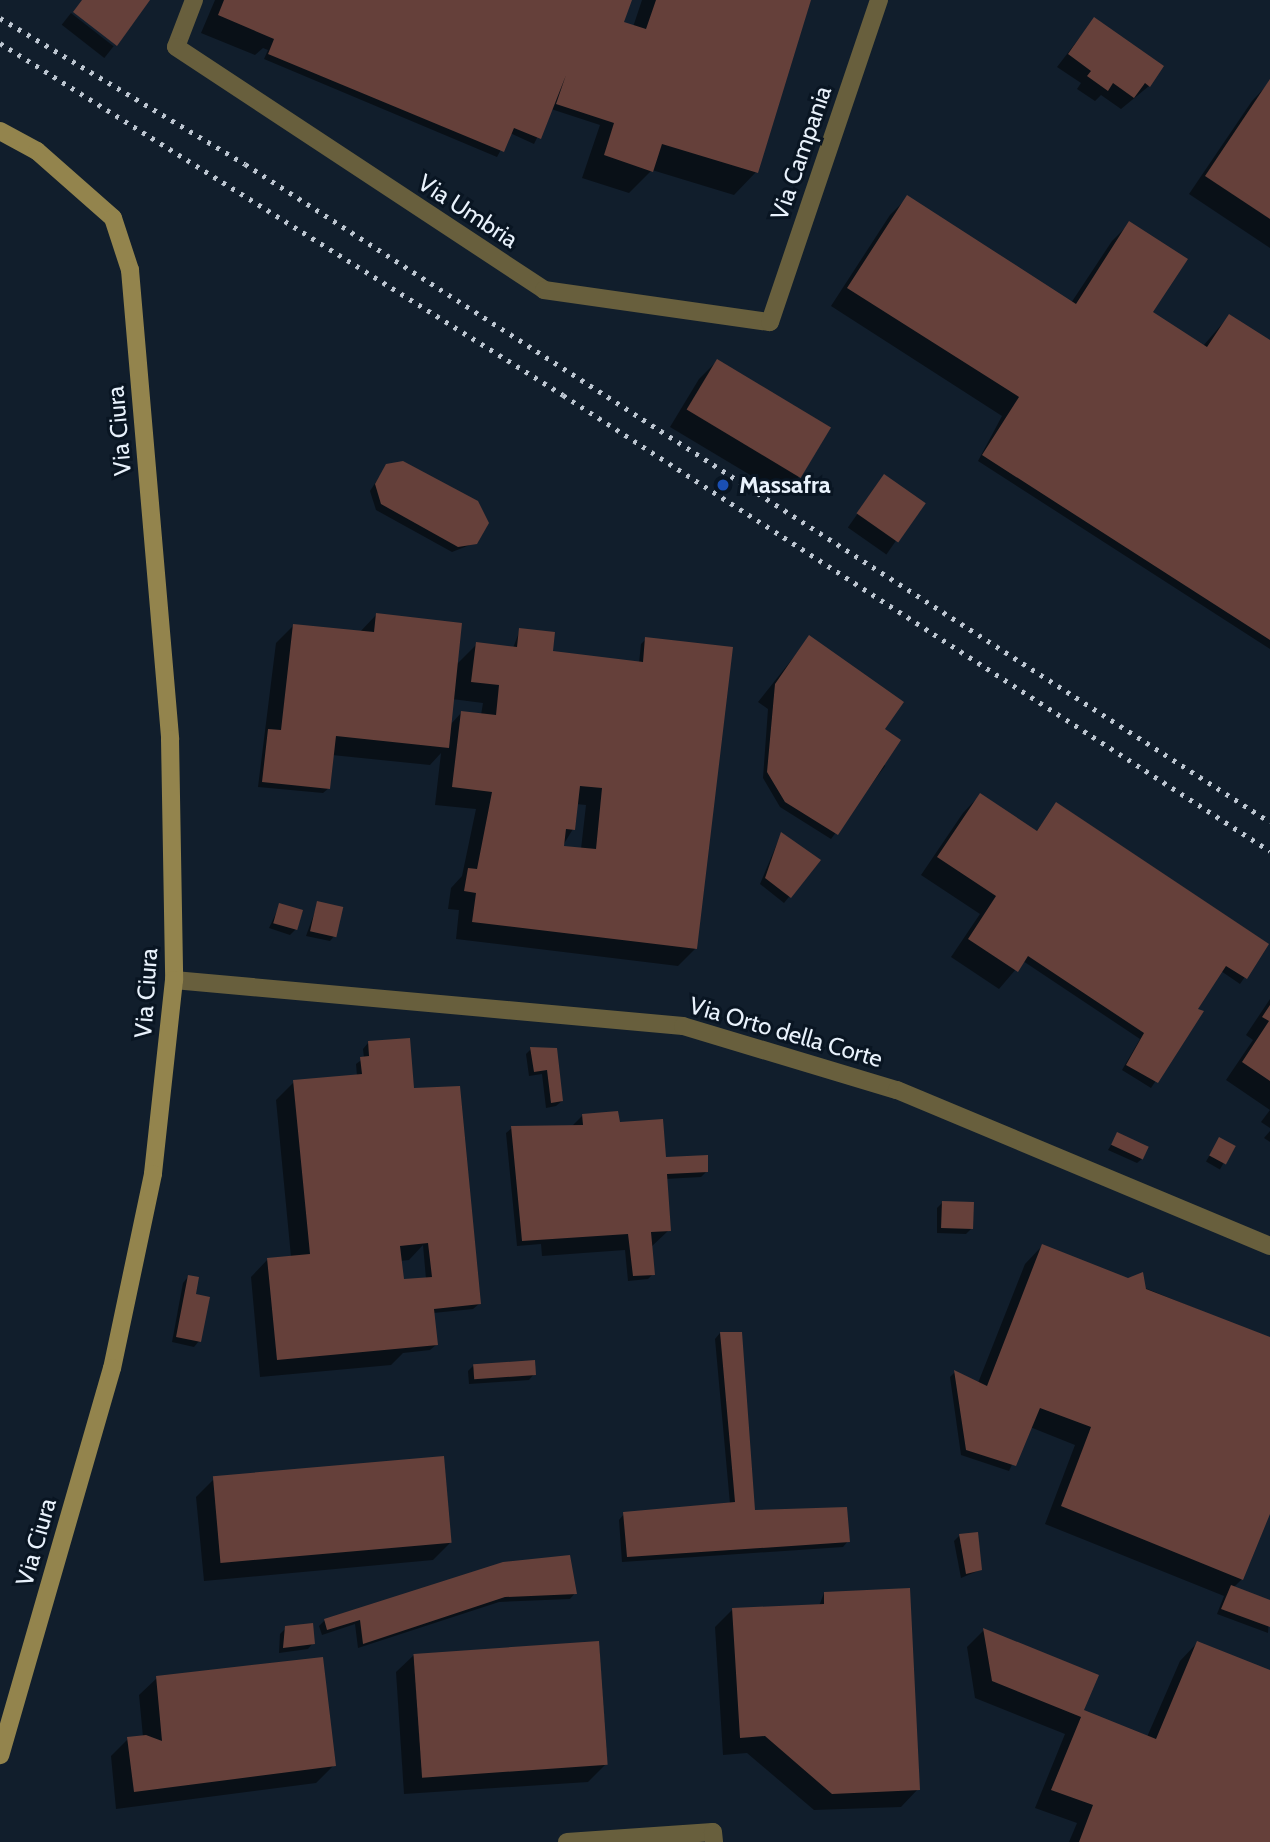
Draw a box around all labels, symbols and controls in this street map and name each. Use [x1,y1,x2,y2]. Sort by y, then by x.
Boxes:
street label: Via Campania [765,82,837,224]
street label: Via Umbria [413,168,523,254]
street label: Via Ciura [101,385,137,477]
place label: Massafra [739,471,831,499]
marker: Massafra [713,475,733,495]
street label: Via Ciura [129,947,163,1039]
street label: Via Orto della Corte [686,991,886,1073]
street label: Via Ciura [10,1495,62,1589]

